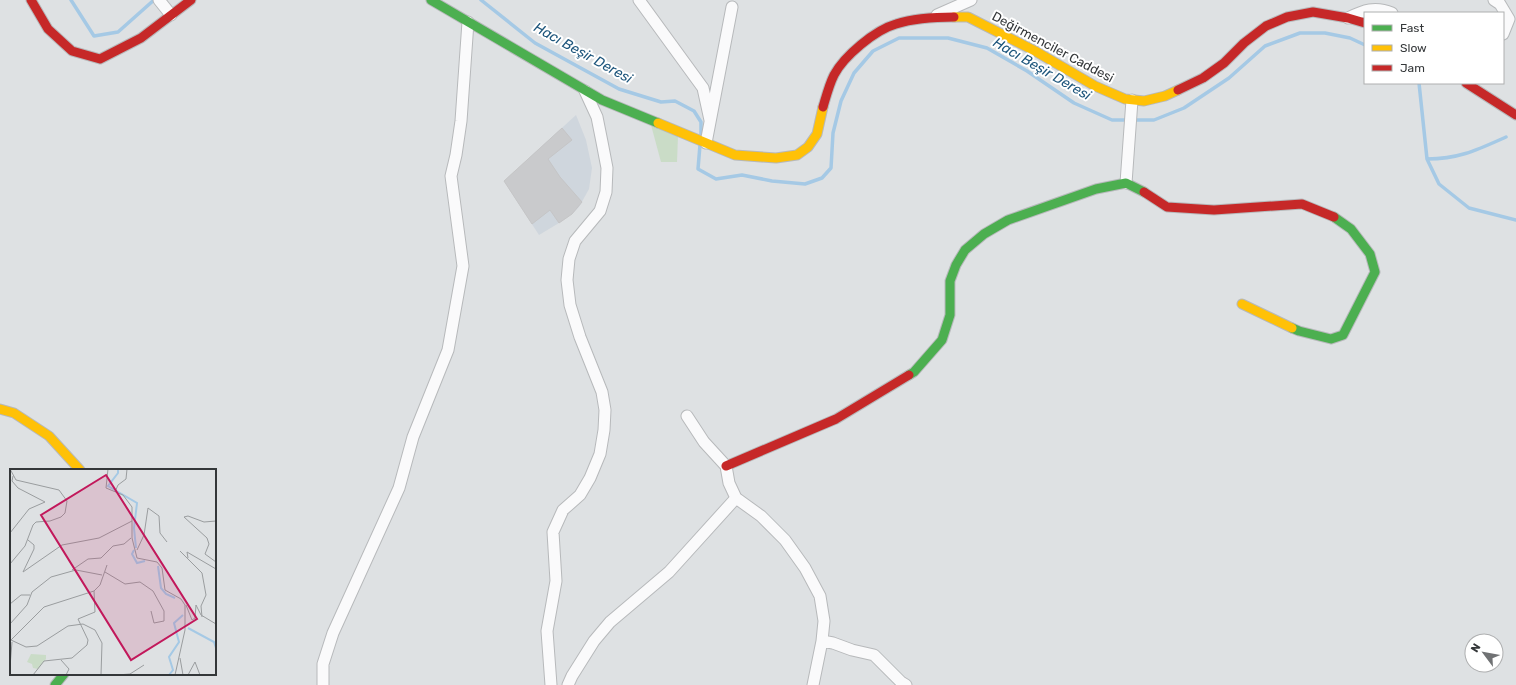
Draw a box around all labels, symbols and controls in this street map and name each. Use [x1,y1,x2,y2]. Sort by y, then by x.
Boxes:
street label: Değirmenciler Caddesi [989,9,1116,86]
legend [1364,12,1504,84]
water label: Hacı Beşir Deresi [531,19,636,87]
text: Fast [1400,21,1424,35]
water label: Hacı Beşir Deresi [990,34,1094,104]
text: Slow [1400,41,1427,55]
text: Jam [1400,61,1425,75]
inset map [10,469,216,675]
north arrow [1464,633,1504,673]
text: N [1468,641,1484,655]

